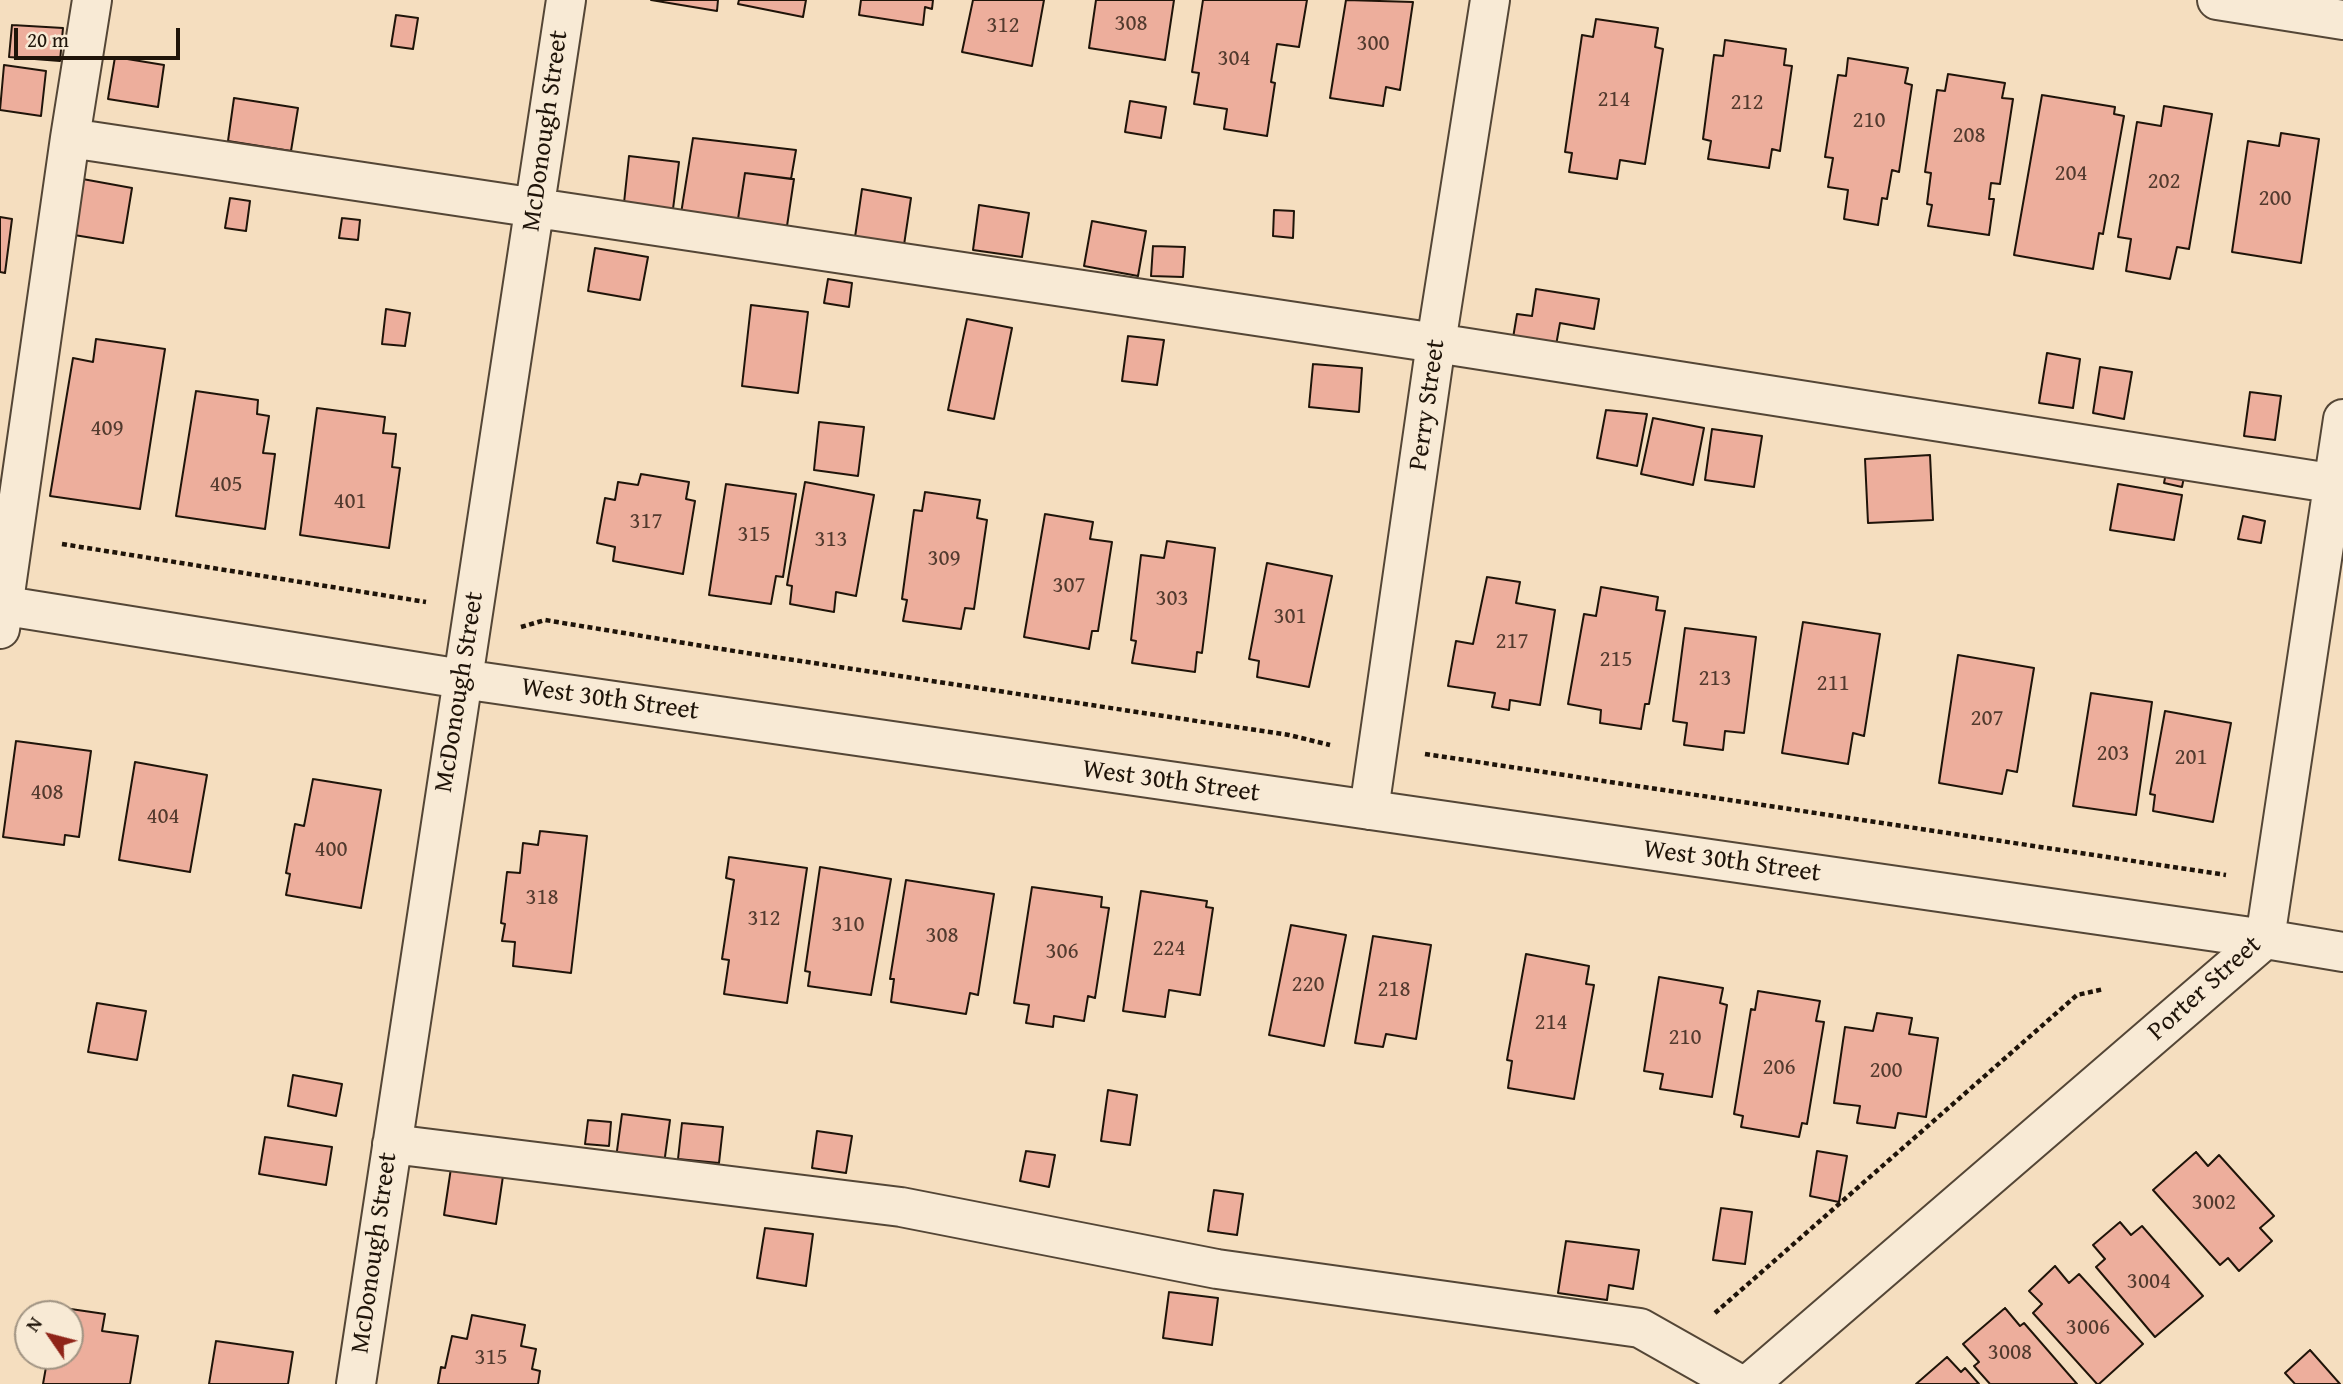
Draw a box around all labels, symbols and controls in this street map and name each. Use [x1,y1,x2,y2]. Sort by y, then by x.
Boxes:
house number: 308 [1114,10,1148,38]
house number: 312 [986,12,1020,40]
scale bar [18,14,184,58]
text: 20 m [27,24,69,55]
street label: McDonough Street [516,28,576,234]
house number: 300 [1356,30,1390,58]
house number: 304 [1217,45,1251,73]
house number: 214 [1597,86,1631,114]
house number: 212 [1730,89,1764,117]
house number: 210 [1852,107,1886,135]
house number: 208 [1952,122,1986,150]
house number: 204 [2054,160,2088,188]
house number: 202 [2147,168,2181,196]
house number: 200 [2258,185,2292,213]
street label: Perry Street [1403,337,1453,473]
house number: 409 [90,415,124,443]
house number: 405 [209,471,243,499]
house number: 401 [333,488,367,516]
house number: 317 [629,508,663,536]
house number: 315 [737,521,771,549]
house number: 313 [814,526,848,554]
house number: 309 [927,545,961,573]
house number: 307 [1052,572,1086,600]
house number: 303 [1155,585,1189,613]
street label: McDonough Street [429,589,491,795]
house number: 301 [1273,603,1307,631]
house number: 217 [1495,628,1529,656]
house number: 215 [1599,646,1633,674]
house number: 213 [1698,665,1732,693]
house number: 211 [1816,670,1850,698]
street label: West 30th Street [519,672,701,728]
house number: 207 [1970,705,2004,733]
house number: 203 [2096,740,2130,768]
house number: 201 [2174,744,2208,772]
street label: West 30th Street [1080,754,1262,810]
house number: 408 [30,779,64,807]
house number: 404 [146,803,180,831]
street label: West 30th Street [1641,834,1823,890]
house number: 400 [314,836,348,864]
house number: 318 [525,884,559,912]
house number: 312 [747,905,781,933]
house number: 310 [831,911,865,939]
house number: 308 [925,922,959,950]
street label: Porter Street [2142,930,2268,1048]
house number: 224 [1152,935,1186,963]
house number: 306 [1045,938,1079,966]
house number: 220 [1291,971,1325,999]
house number: 218 [1377,976,1411,1004]
house number: 214 [1534,1009,1568,1037]
house number: 210 [1668,1024,1702,1052]
house number: 206 [1762,1054,1796,1082]
house number: 200 [1869,1057,1903,1085]
street label: McDonough Street [345,1150,405,1356]
house number: 3002 [2192,1189,2236,1217]
house number: 3004 [2127,1268,2171,1296]
north arrow [14,1300,84,1370]
text: N [18,1311,49,1337]
house number: 3006 [2066,1314,2110,1342]
house number: 3008 [1988,1339,2032,1367]
house number: 315 [474,1344,508,1372]

